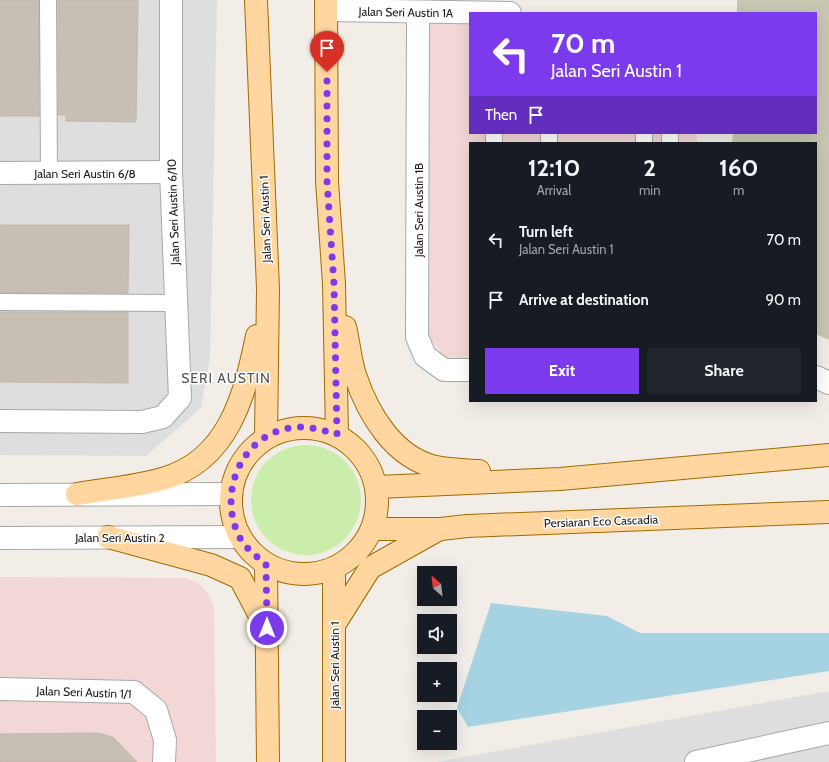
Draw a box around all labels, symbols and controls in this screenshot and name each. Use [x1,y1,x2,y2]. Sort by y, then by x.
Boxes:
street label: Jalan Seri Austin 1A [358,4,454,20]
text: 70 m [551,26,615,60]
icon: left [485,28,537,80]
pin [310,31,344,72]
icon: arrive [316,37,338,59]
text: Jalan Seri Austin 1 [551,60,682,82]
icon: arrive [525,104,547,126]
text: Then [485,106,517,124]
text: 12:10 [528,153,580,182]
text: 2 [643,153,656,182]
text: 160 [719,153,758,182]
street label: Jalan Seri Austin 6/10 [164,159,182,266]
street label: Jalan Seri Austin 1B [411,163,426,258]
street label: Jalan Seri Austin 6/8 [33,166,136,181]
street label: Jalan Seri Austin 1 [256,175,274,264]
text: Arrival [537,182,571,198]
text: min [639,182,660,198]
text: m [733,182,744,198]
text: Turn left [519,223,573,241]
icon: left [485,229,507,251]
text: 70 m [767,231,801,249]
text: Jalan Seri Austin 1 [519,241,614,257]
icon: arrive [485,289,507,311]
text: Arrive at destination [519,291,649,309]
text: 90 m [765,291,801,309]
button: Exit [485,348,639,394]
button: Share [647,348,801,394]
district label: SERI AUSTIN [181,369,271,387]
street label: Persiaran Eco Cascadia [544,512,659,530]
street label: Jalan Seri Austin 2 [74,530,165,545]
north arrow [417,566,457,606]
map controls [417,566,457,750]
position arrow [246,607,288,649]
button: sound [417,614,457,654]
street label: Jalan Seri Austin 1 [327,621,342,710]
button: + [417,662,457,702]
street label: Jalan Seri Austin 1/1 [35,683,132,701]
button: − [417,710,457,750]

